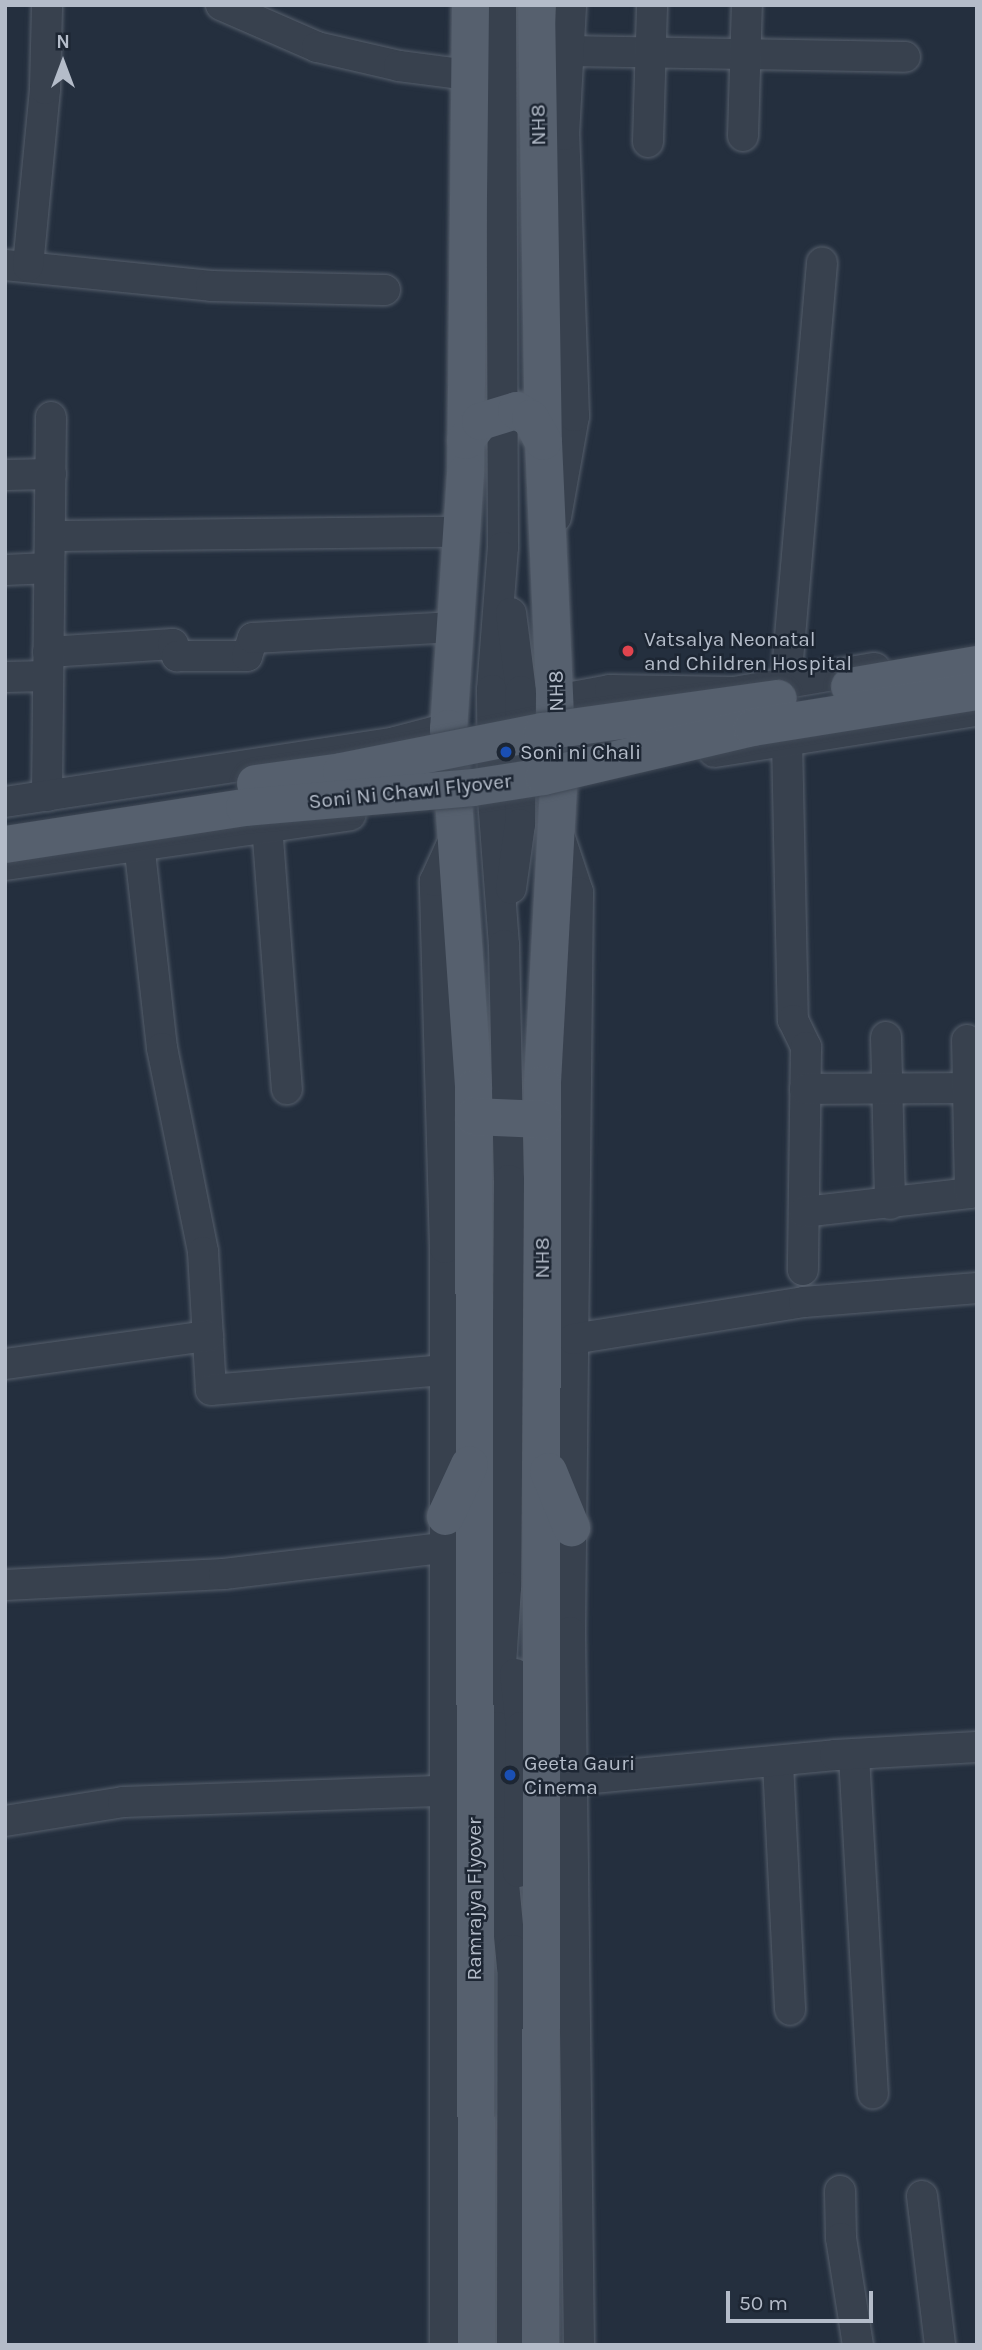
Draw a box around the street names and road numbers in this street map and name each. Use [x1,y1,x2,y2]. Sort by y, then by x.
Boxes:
street label: NH8 [525,104,551,146]
street label: NH8 [543,670,569,712]
street label: Soni Ni Chawl Flyover [307,768,513,814]
street label: NH8 [529,1237,555,1279]
street label: Ramrajya Flyover [461,1817,487,1981]

